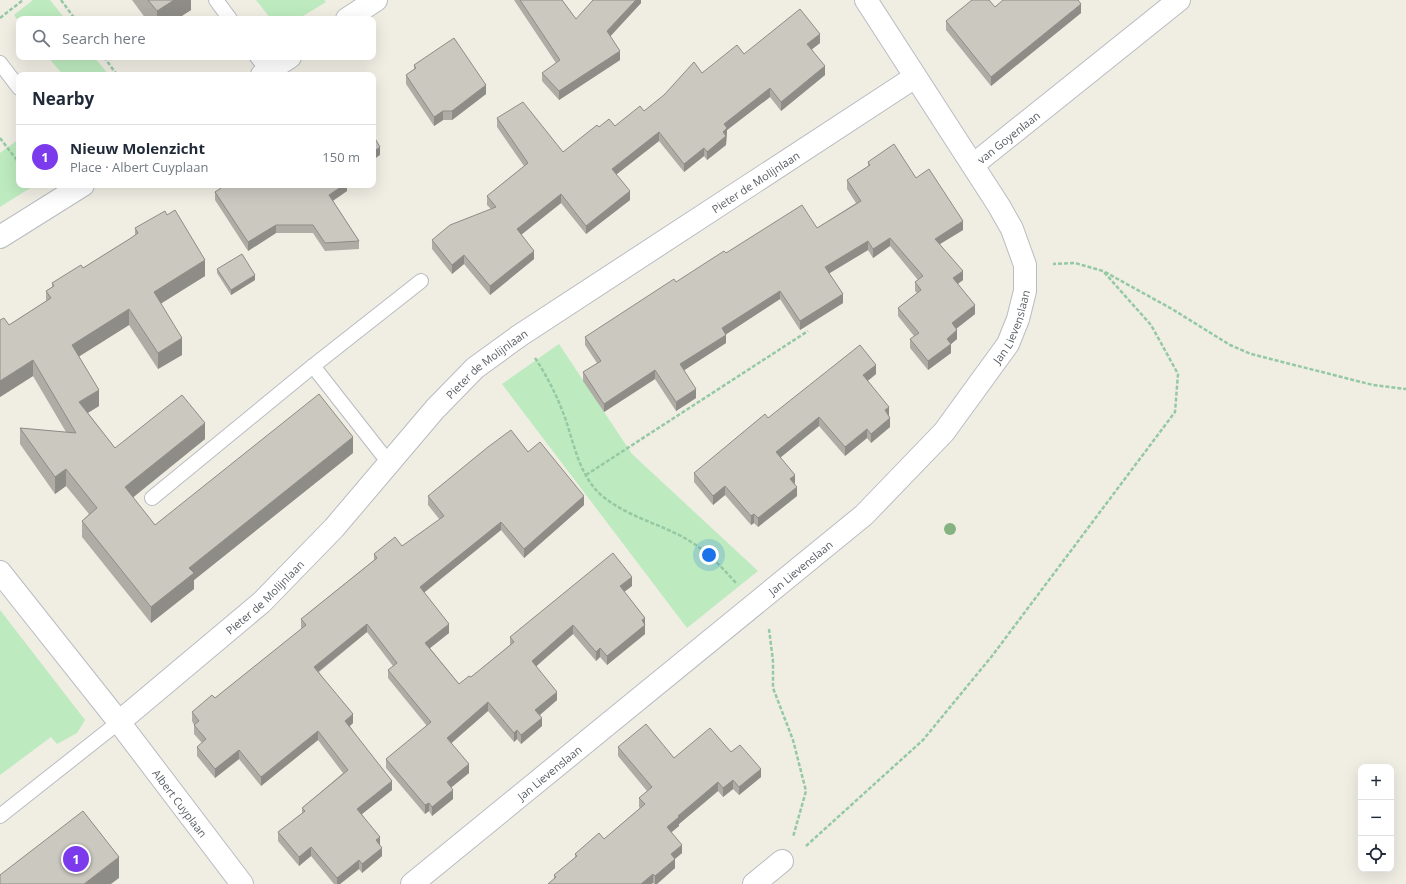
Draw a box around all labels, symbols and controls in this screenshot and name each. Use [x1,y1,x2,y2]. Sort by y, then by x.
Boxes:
search box [16,16,376,60]
icon: search [30,27,52,49]
text: Search here [62,28,146,48]
text: Nearby [32,87,94,110]
street label: van Goyenlaan [974,107,1043,167]
text: Nieuw Molenzicht [70,138,205,158]
street label: Pieter de Molijnlaan [708,147,802,216]
text: 1 [41,148,49,166]
text: 150 m [322,148,360,166]
text: Place · Albert Cuyplaan [70,158,208,176]
street label: Jan Lievenslaan [988,288,1033,367]
street label: Pieter de Molijnlaan [442,325,530,401]
street label: Jan Lievenslaan [764,536,835,599]
your location [699,545,719,565]
street label: Pieter de Molijnlaan [222,556,307,637]
street label: Jan Lievenslaan [513,741,584,803]
map controls [1358,764,1394,872]
button: + [1358,764,1394,800]
street label: Albert Cuyplaan [150,766,211,840]
button: − [1358,800,1394,836]
button: locate [1358,836,1394,872]
pin: 1 [63,844,89,874]

